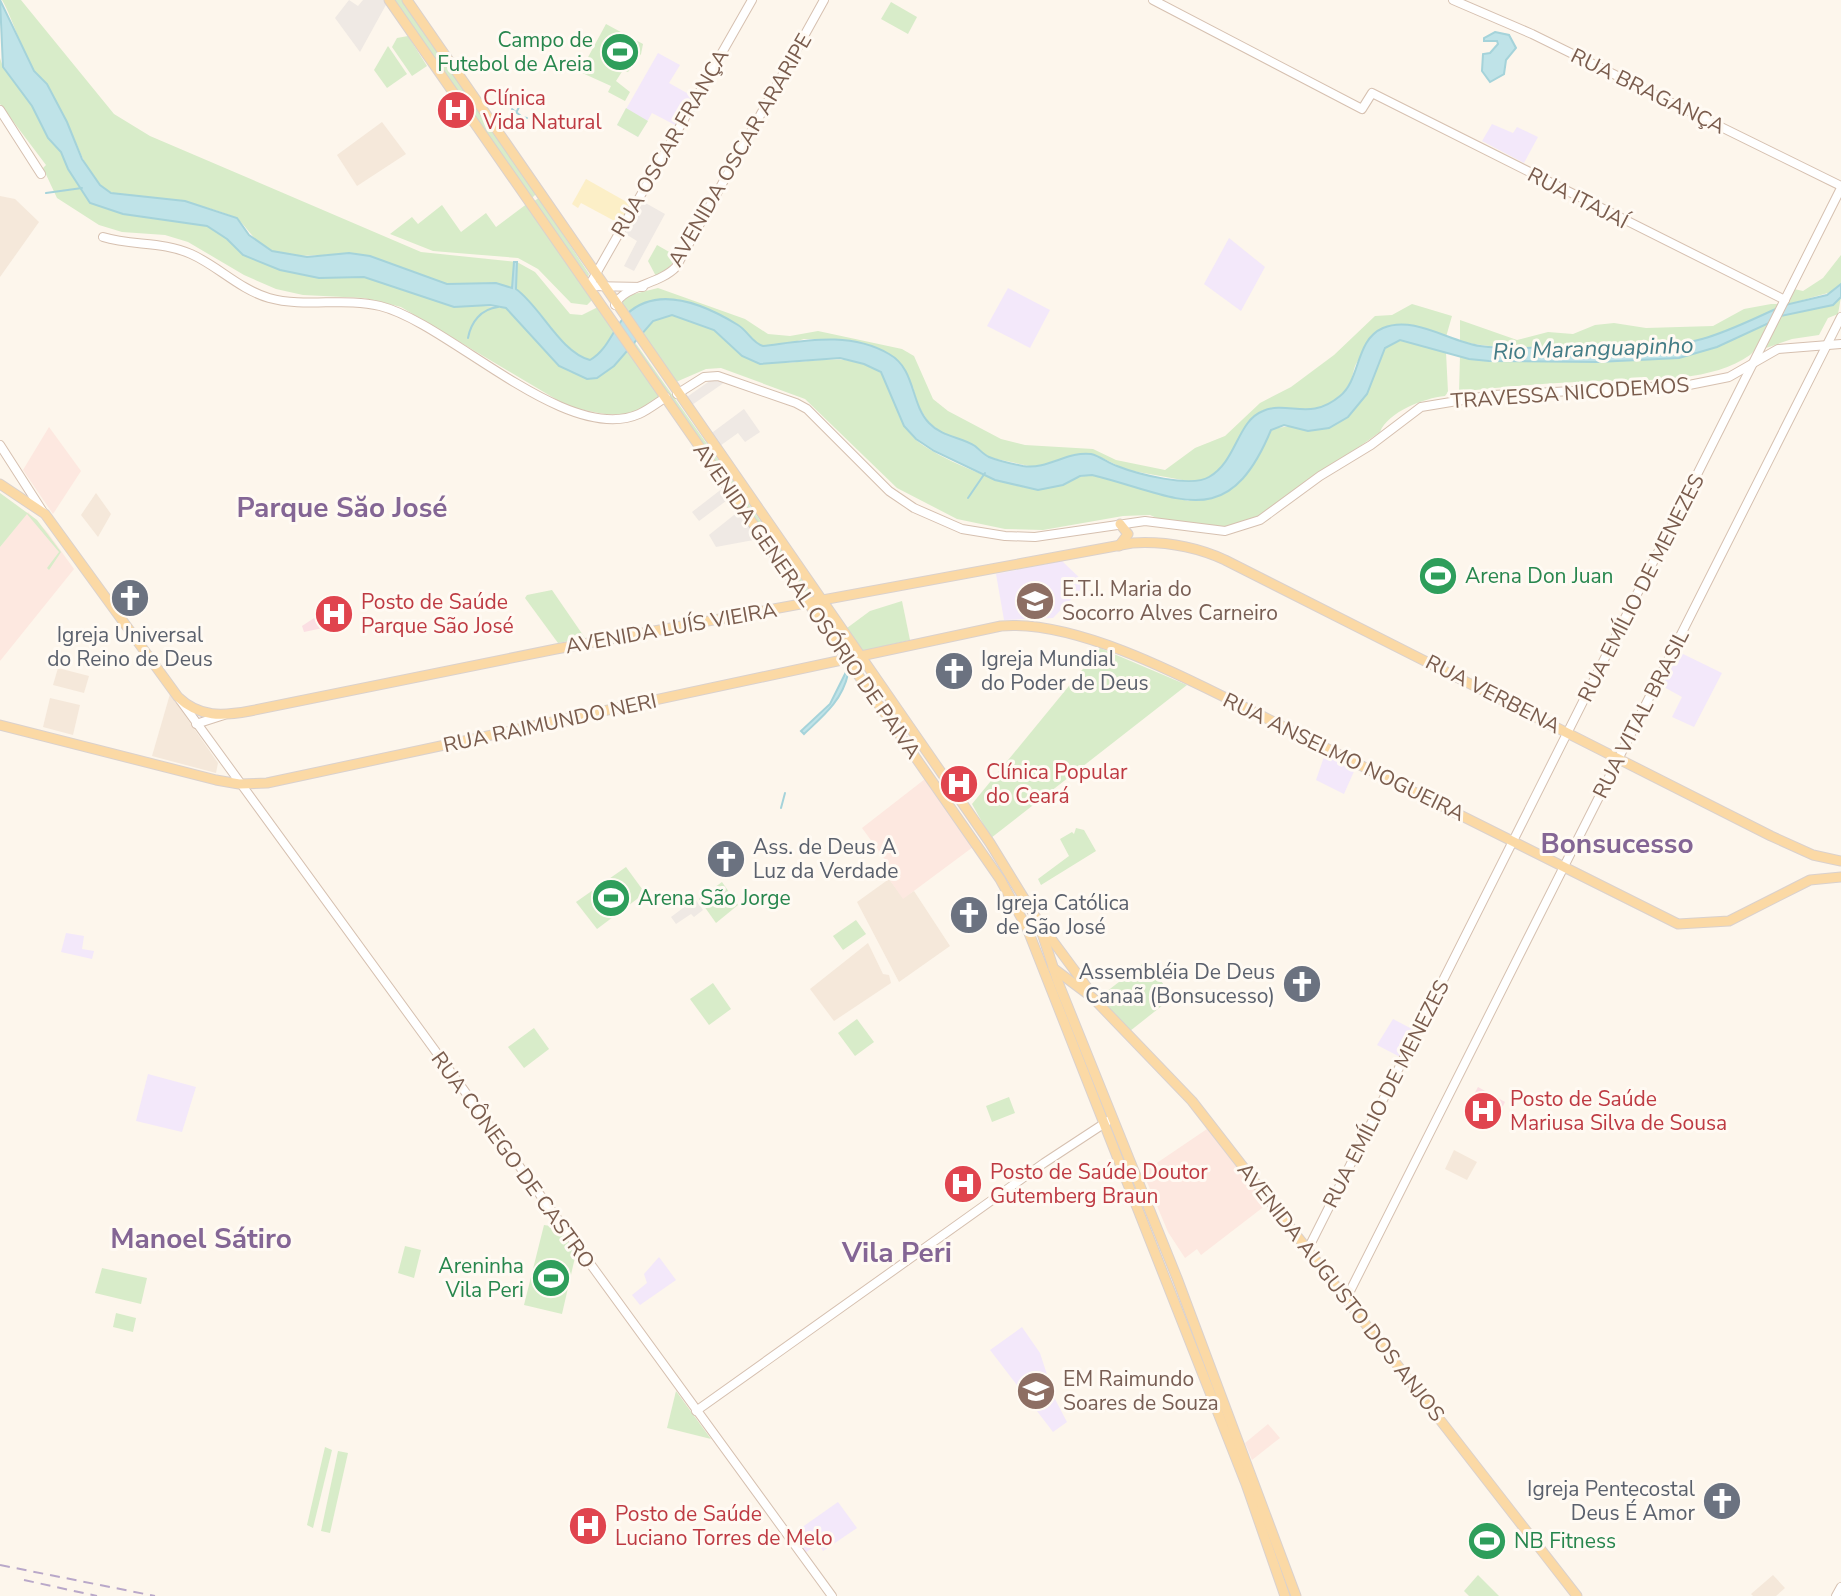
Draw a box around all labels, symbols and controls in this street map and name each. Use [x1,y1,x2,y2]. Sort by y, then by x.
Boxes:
place label: Campo de Futebol de Areia [437,26,593,78]
street label: AVENIDA OSCAR ARARIPE [662,28,818,272]
sports icon: Campo de Futebol de Areia [599,31,641,73]
street label: RUA BRAGANÇA [1566,42,1730,140]
street label: RUA OSCAR FRANÇA [605,44,735,242]
place label: Clínica Vida Natural [482,84,602,136]
hospital icon: Clínica Vida Natural [435,89,477,131]
street label: RUA ITAJAÍ [1523,161,1635,236]
water label: Rio Maranguapinho [1492,330,1694,367]
street label: TRAVESSA NICODEMOS [1450,371,1690,415]
street label: AVENIDA GENERAL OSÓRIO DE PAIVA [687,438,927,764]
street label: RUA EMÍLIO DE MENEZES [1571,469,1711,707]
district label: Parque Săo José [236,489,448,527]
sports icon: Arena Don Juan [1417,555,1459,597]
place label: Arena Don Juan [1465,562,1614,590]
place label: E.T.I. Maria do Socorro Alves Carneiro [1062,575,1278,627]
church icon: Igreja Universal do Reino de Deus [109,577,151,619]
school or university icon: E.T.I. Maria do Socorro Alves Carneiro [1014,580,1056,622]
place label: Posto de Saúde Parque São José [361,588,514,640]
hospital icon: Posto de Saúde Parque São José [313,593,355,635]
street label: AVENIDA LUÍS VIEIRA [563,596,779,660]
place label: Igreja Universal do Reino de Deus [47,621,213,673]
street label: RUA VITAL BRASIL [1586,624,1696,803]
place label: Igreja Mundial do Poder de Deus [981,645,1149,697]
street label: RUA VERBENA [1421,648,1565,740]
church icon: Igreja Mundial do Poder de Deus [933,650,975,692]
street label: RUA ANSELMO NOGUEIRA [1218,686,1470,828]
street label: RUA RAIMUNDO NERI [441,687,659,759]
place label: Clínica Popular do Ceará [986,758,1128,810]
hospital icon: Clínica Popular do Ceará [938,763,980,805]
district label: Bonsucesso [1540,825,1694,863]
place label: Ass. de Deus A Luz da Verdade [753,833,898,885]
church icon: Ass. de Deus A Luz da Verdade [705,838,747,880]
sports icon: Arena São Jorge [590,877,632,919]
place label: Arena São Jorge [638,884,791,912]
place label: Igreja Católica de São José [996,889,1129,941]
church icon: Igreja Católica de São José [948,894,990,936]
place label: Assembléia De Deus Canaã (Bonsucesso) [1079,958,1275,1010]
church icon: Assembléia De Deus Canaã (Bonsucesso) [1281,963,1323,1005]
street label: RUA EMÍLIO DE MENEZES [1316,975,1456,1213]
street label: RUA CÔNEGO DE CASTRO [425,1046,601,1274]
place label: Posto de Saúde Mariusa Silva de Sousa [1510,1085,1727,1137]
hospital icon: Posto de Saúde Mariusa Silva de Sousa [1462,1090,1504,1132]
street label: AVENIDA AUGUSTO DOS ANJOS [1231,1157,1451,1427]
place label: Posto de Saúde Doutor Gutemberg Braun [990,1158,1208,1210]
hospital icon: Posto de Saúde Doutor Gutemberg Braun [942,1163,984,1205]
district label: Manoel Sátiro [110,1220,292,1258]
district label: Vila Peri [841,1234,952,1272]
place label: Areninha Vila Peri [438,1252,524,1304]
sports icon: Areninha Vila Peri [530,1257,572,1299]
place label: EM Raimundo Soares de Souza [1063,1365,1219,1417]
school or university icon: EM Raimundo Soares de Souza [1015,1370,1057,1412]
place label: Igreja Pentecostal Deus É Amor [1527,1475,1696,1527]
church icon: Igreja Pentecostal Deus É Amor [1701,1480,1743,1522]
place label: Posto de Saúde Luciano Torres de Melo [615,1500,833,1552]
hospital icon: Posto de Saúde Luciano Torres de Melo [567,1505,609,1547]
sports icon: NB Fitness [1466,1520,1508,1562]
place label: NB Fitness [1514,1527,1616,1555]

